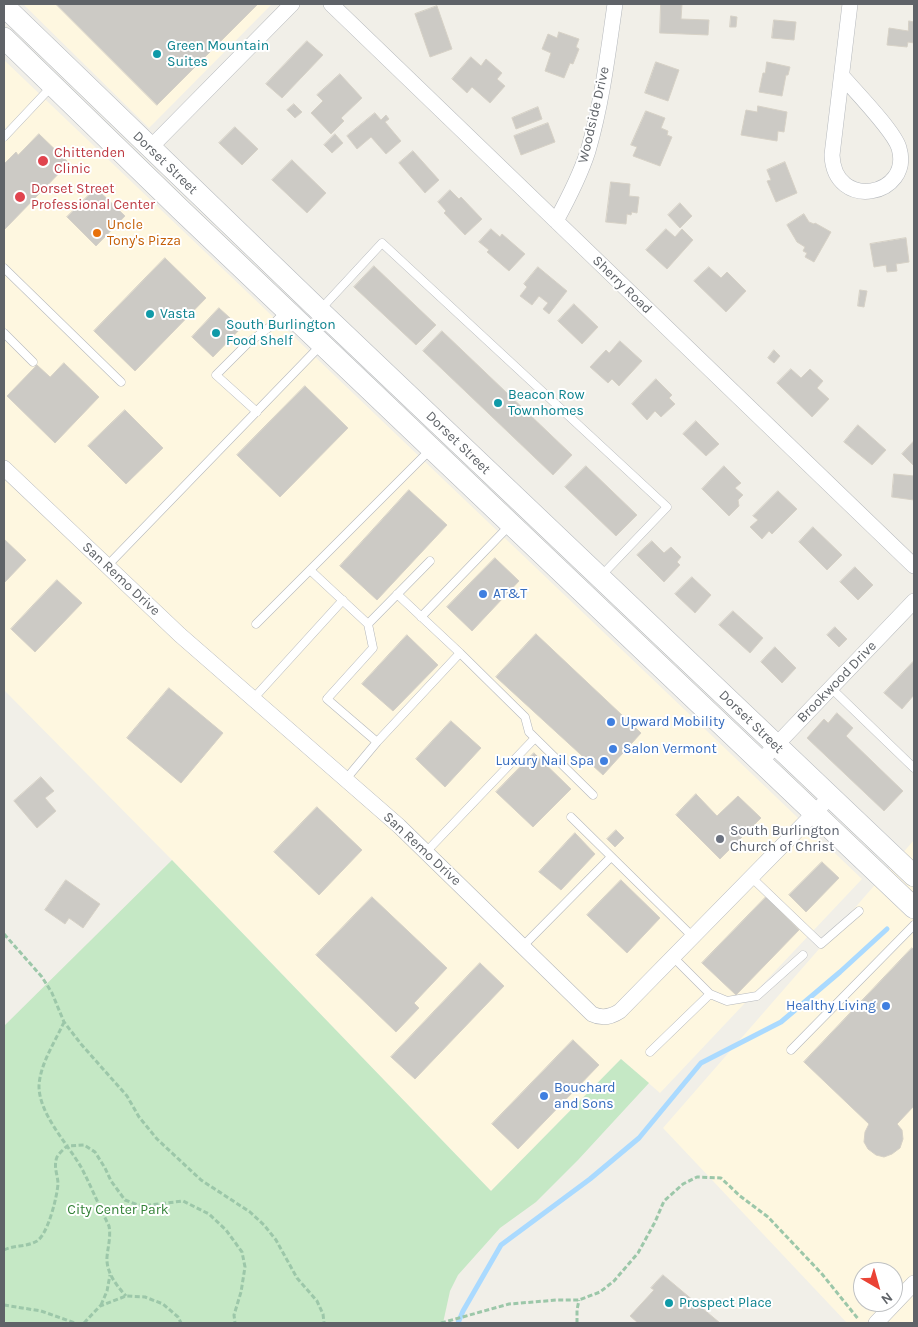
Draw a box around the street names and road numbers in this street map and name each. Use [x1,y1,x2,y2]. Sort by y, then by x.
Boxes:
street label: Woodside Drive [575,65,613,165]
street label: Dorset Street [129,128,201,198]
street label: Sherry Road [589,252,655,318]
street label: Dorset Street [422,408,494,478]
street label: San Remo Drive [79,539,163,619]
street label: Brookwood Drive [794,638,880,726]
street label: Dorset Street [715,687,787,757]
street label: San Remo Drive [380,809,464,889]

